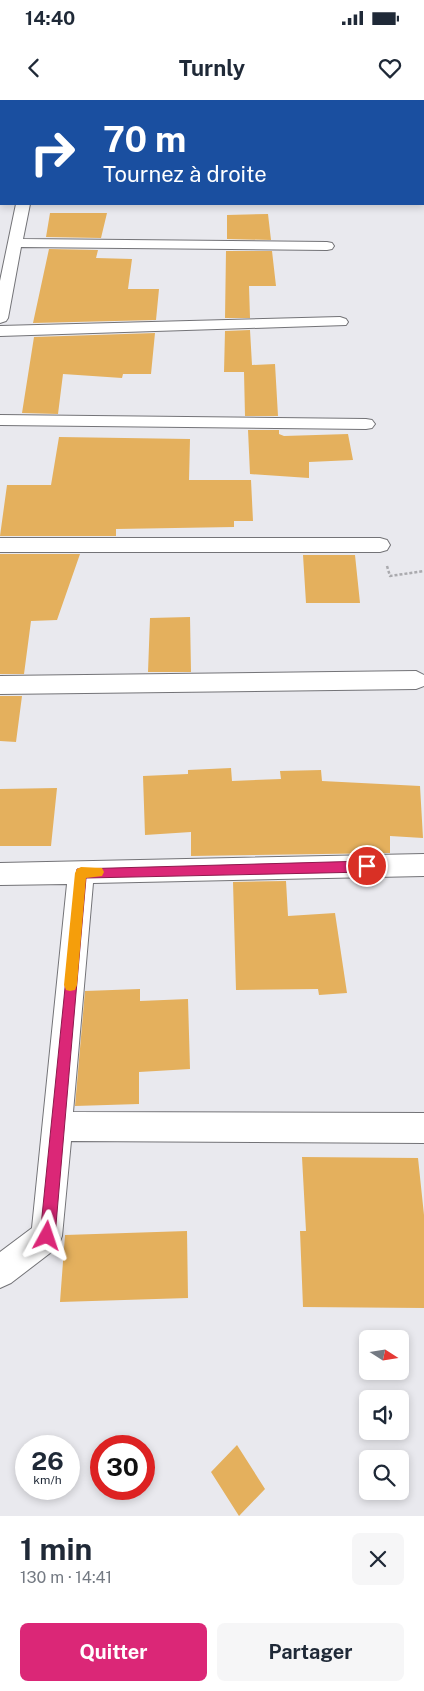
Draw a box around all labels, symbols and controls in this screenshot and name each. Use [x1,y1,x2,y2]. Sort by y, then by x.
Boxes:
text: 14:40 [25,7,75,29]
icon: back [20,54,48,82]
icon: heart [376,54,404,82]
text: Turnly [179,55,245,81]
text: 70 m [103,119,186,160]
icon: right [20,120,85,185]
text: Tournez à droite [103,161,267,187]
pin [346,845,388,887]
icon: arrive [353,852,381,880]
position arrow [20,1209,72,1261]
north arrow [359,1330,409,1380]
map controls [359,1330,409,1500]
button: sound [359,1390,409,1440]
speed limit sign: 30 [90,1435,155,1500]
text: 26 [31,1446,64,1476]
button: search [359,1450,409,1500]
text: km/h [33,1473,62,1487]
text: 1 min [20,1531,92,1567]
button: close [352,1533,404,1585]
text: 130 m · 14:41 [20,1568,112,1587]
button: Quitter [20,1623,207,1681]
button: Partager [217,1623,404,1681]

